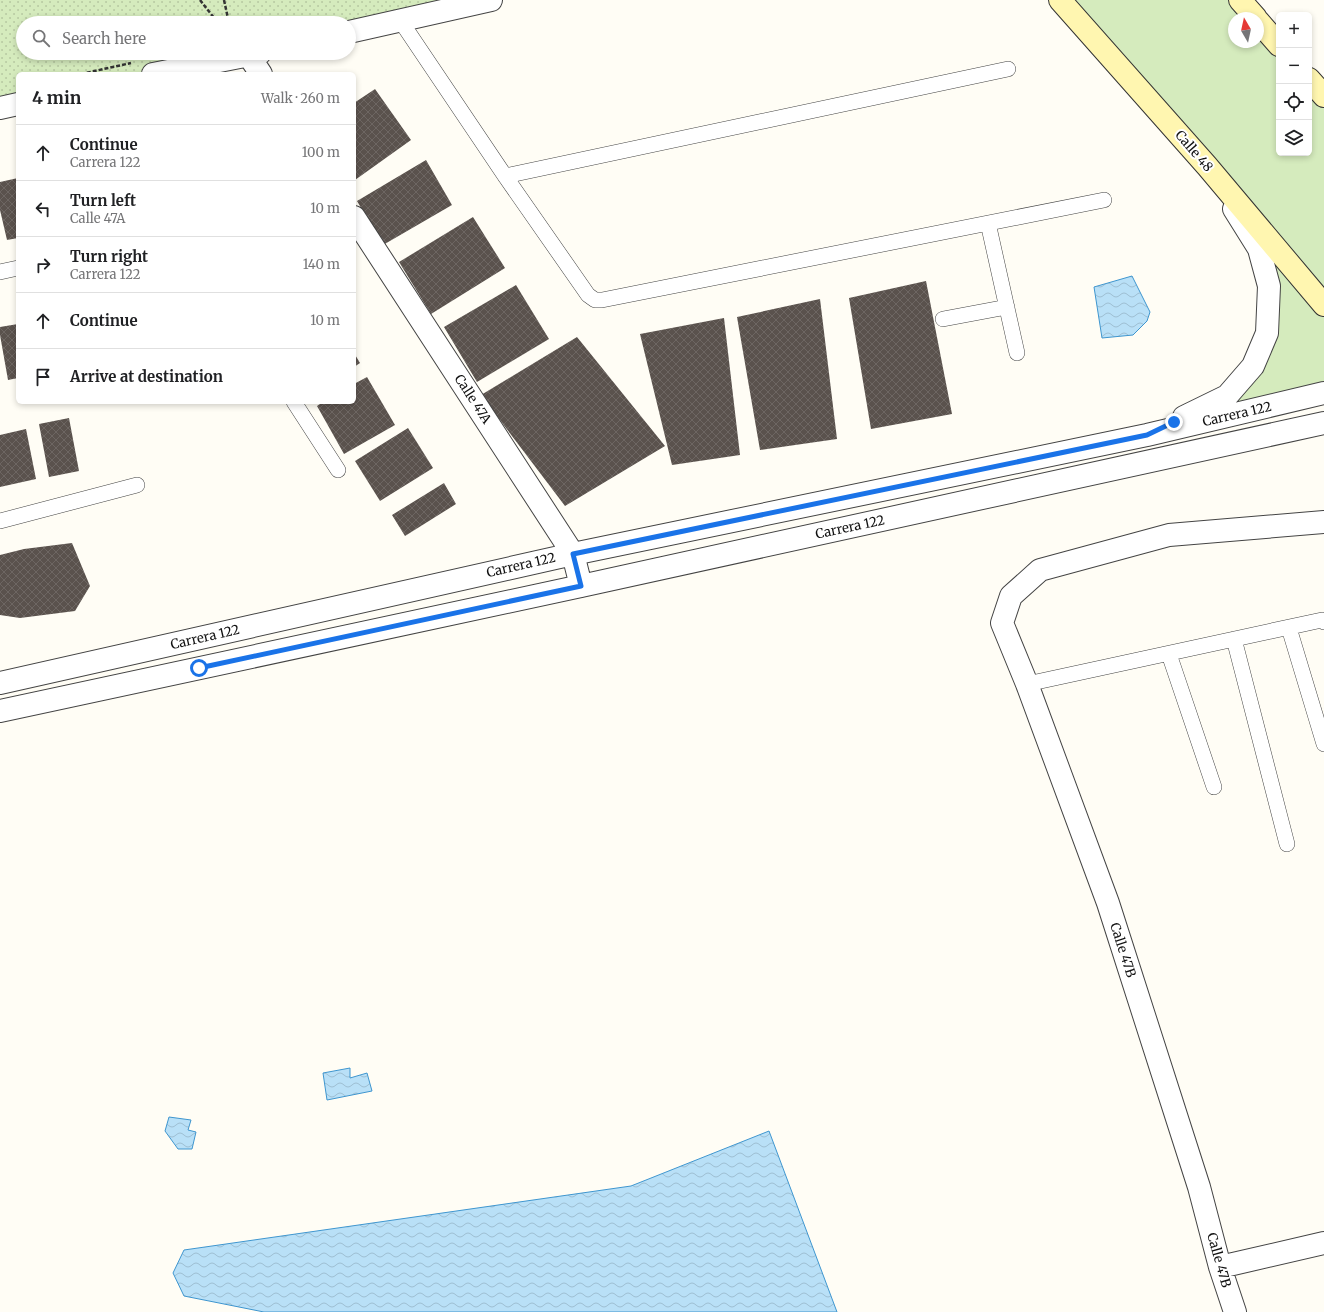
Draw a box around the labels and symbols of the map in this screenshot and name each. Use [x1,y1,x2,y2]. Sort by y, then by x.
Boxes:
north arrow [1228,12,1264,48]
street label: Calle 48 [1171,127,1217,175]
street label: Calle 47A [451,371,496,428]
street label: Carrera 122 [1201,398,1273,430]
route end [1165,413,1183,431]
street label: Carrera 122 [814,511,886,543]
street label: Carrera 122 [485,549,557,581]
street label: Carrera 122 [169,621,241,653]
route start [190,659,208,677]
street label: Calle 47B [1106,921,1140,980]
street label: Calle 47B [1203,1231,1235,1290]

